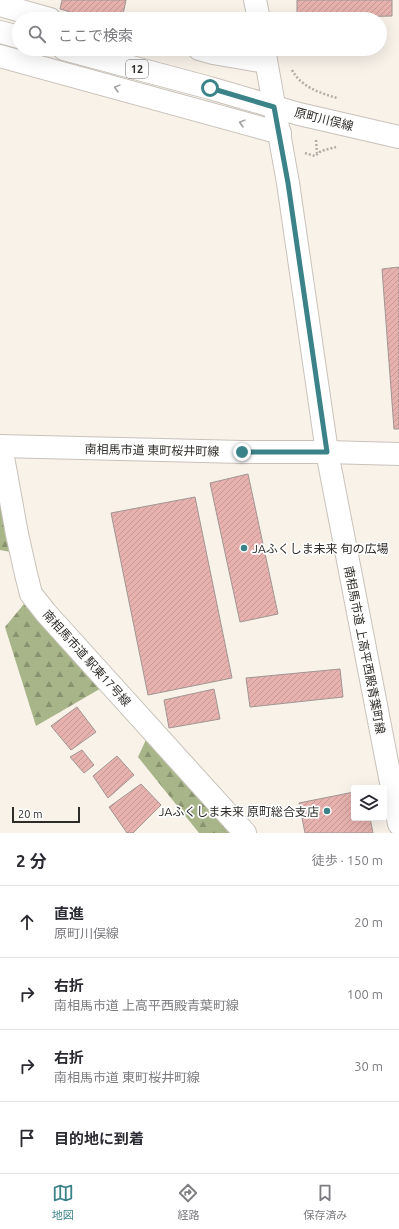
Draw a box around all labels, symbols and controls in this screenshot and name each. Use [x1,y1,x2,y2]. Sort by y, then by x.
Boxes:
search box [12,12,387,56]
icon: search [26,23,48,45]
text: ここで検索 [58,27,133,44]
road number: 12 [126,60,148,78]
route start [201,79,219,97]
one-way arrow [113,85,120,93]
street label: 原町川俣線 [293,105,355,133]
one-way arrow [239,119,246,128]
street label: 南相馬市道 東町桜井町線 [85,442,219,458]
route end [233,443,251,461]
place label: JAふくしま未来 旬の広場 [252,542,388,555]
marker: JAふくしま未来 旬の広場 [239,543,249,553]
street label: 南相馬市道 上高平西殿青葉町線 [342,565,388,735]
street label: 南相馬市道 駅東17号線 [41,607,133,709]
map controls [351,785,387,821]
button: layers [351,785,387,821]
scale bar [12,805,80,824]
place label: JAふくしま未来 原町総合支店 [159,805,319,818]
marker: JAふくしま未来 原町総合支店 [322,806,332,816]
text: 20 m [18,808,42,820]
text: 2 分 [16,851,47,870]
text: 徒歩 · 150 m [312,853,383,867]
text: 直進 [54,905,84,922]
icon: ahead [16,911,38,933]
text: 20 m [354,915,383,929]
text: 原町川俣線 [54,926,119,940]
text: 右折 [54,977,84,994]
icon: right [16,983,38,1005]
text: 100 m [347,987,383,1001]
text: 南相馬市道 上高平西殿青葉町線 [54,998,239,1012]
text: 右折 [54,1049,84,1066]
icon: right [16,1055,38,1077]
text: 30 m [354,1059,383,1073]
text: 南相馬市道 東町桜井町線 [54,1070,200,1084]
icon: arrive [16,1127,38,1149]
text: 目的地に到着 [54,1130,144,1147]
tab: 地図 [52,1182,74,1222]
tab: 経路 [177,1182,199,1222]
tab: 保存済み [303,1182,347,1222]

